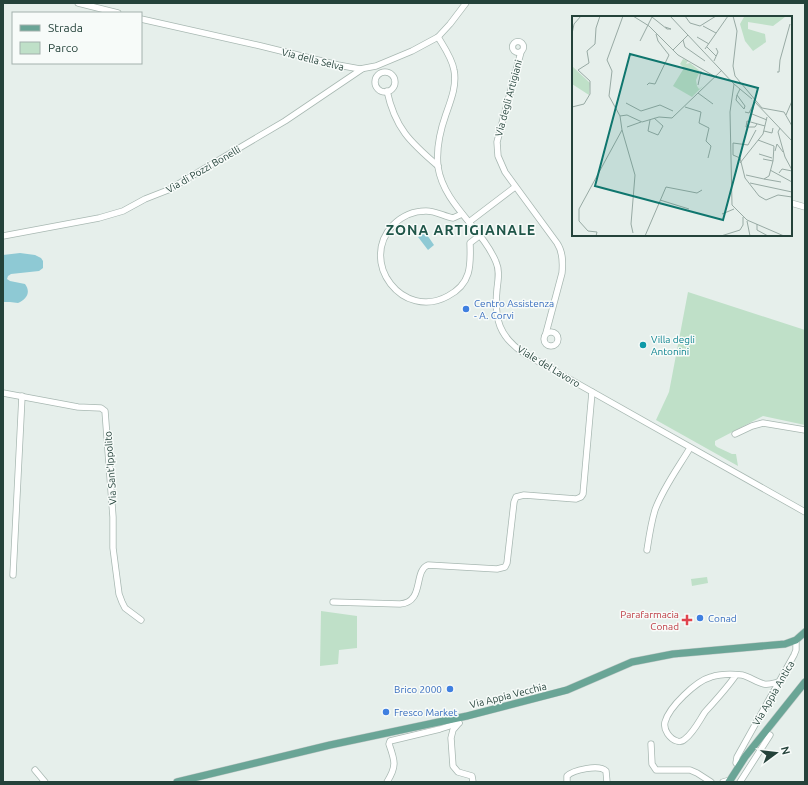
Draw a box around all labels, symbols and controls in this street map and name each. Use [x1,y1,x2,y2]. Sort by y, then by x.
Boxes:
legend [12,12,142,64]
inset map [572,16,792,236]
text: Strada [48,21,83,34]
text: Parco [48,41,78,54]
street label: Via della Selva [281,46,345,73]
street label: Via degli Artigiani [493,58,524,138]
street label: Via di Pozzi Bonelli [164,144,242,195]
district label: ZONA ARTIGIANALE [386,222,536,238]
place label: Centro Assistenza - A. Corvi [474,298,554,321]
marker: Centro Assistenza - A. Corvi [461,304,471,314]
place label: Villa degli Antonini [651,334,695,357]
marker: Villa degli Antonini [638,340,648,350]
street label: Viale del Lavoro [515,343,582,390]
street label: Via Sant'Ippolito [102,431,119,505]
place label: Parafarmacia Conad [620,609,679,632]
marker: Conad [695,613,705,623]
place label: Conad [708,613,737,624]
marker: Parafarmacia Conad [682,615,692,625]
street label: Via Appia Antica [750,659,796,728]
street label: Via Appia Vecchia [469,681,548,710]
place label: Brico 2000 [394,684,442,695]
marker: Brico 2000 [445,684,455,694]
marker: Fresco Market [381,707,391,717]
place label: Fresco Market [394,707,458,718]
north arrow [756,733,796,773]
text: N [779,745,793,756]

